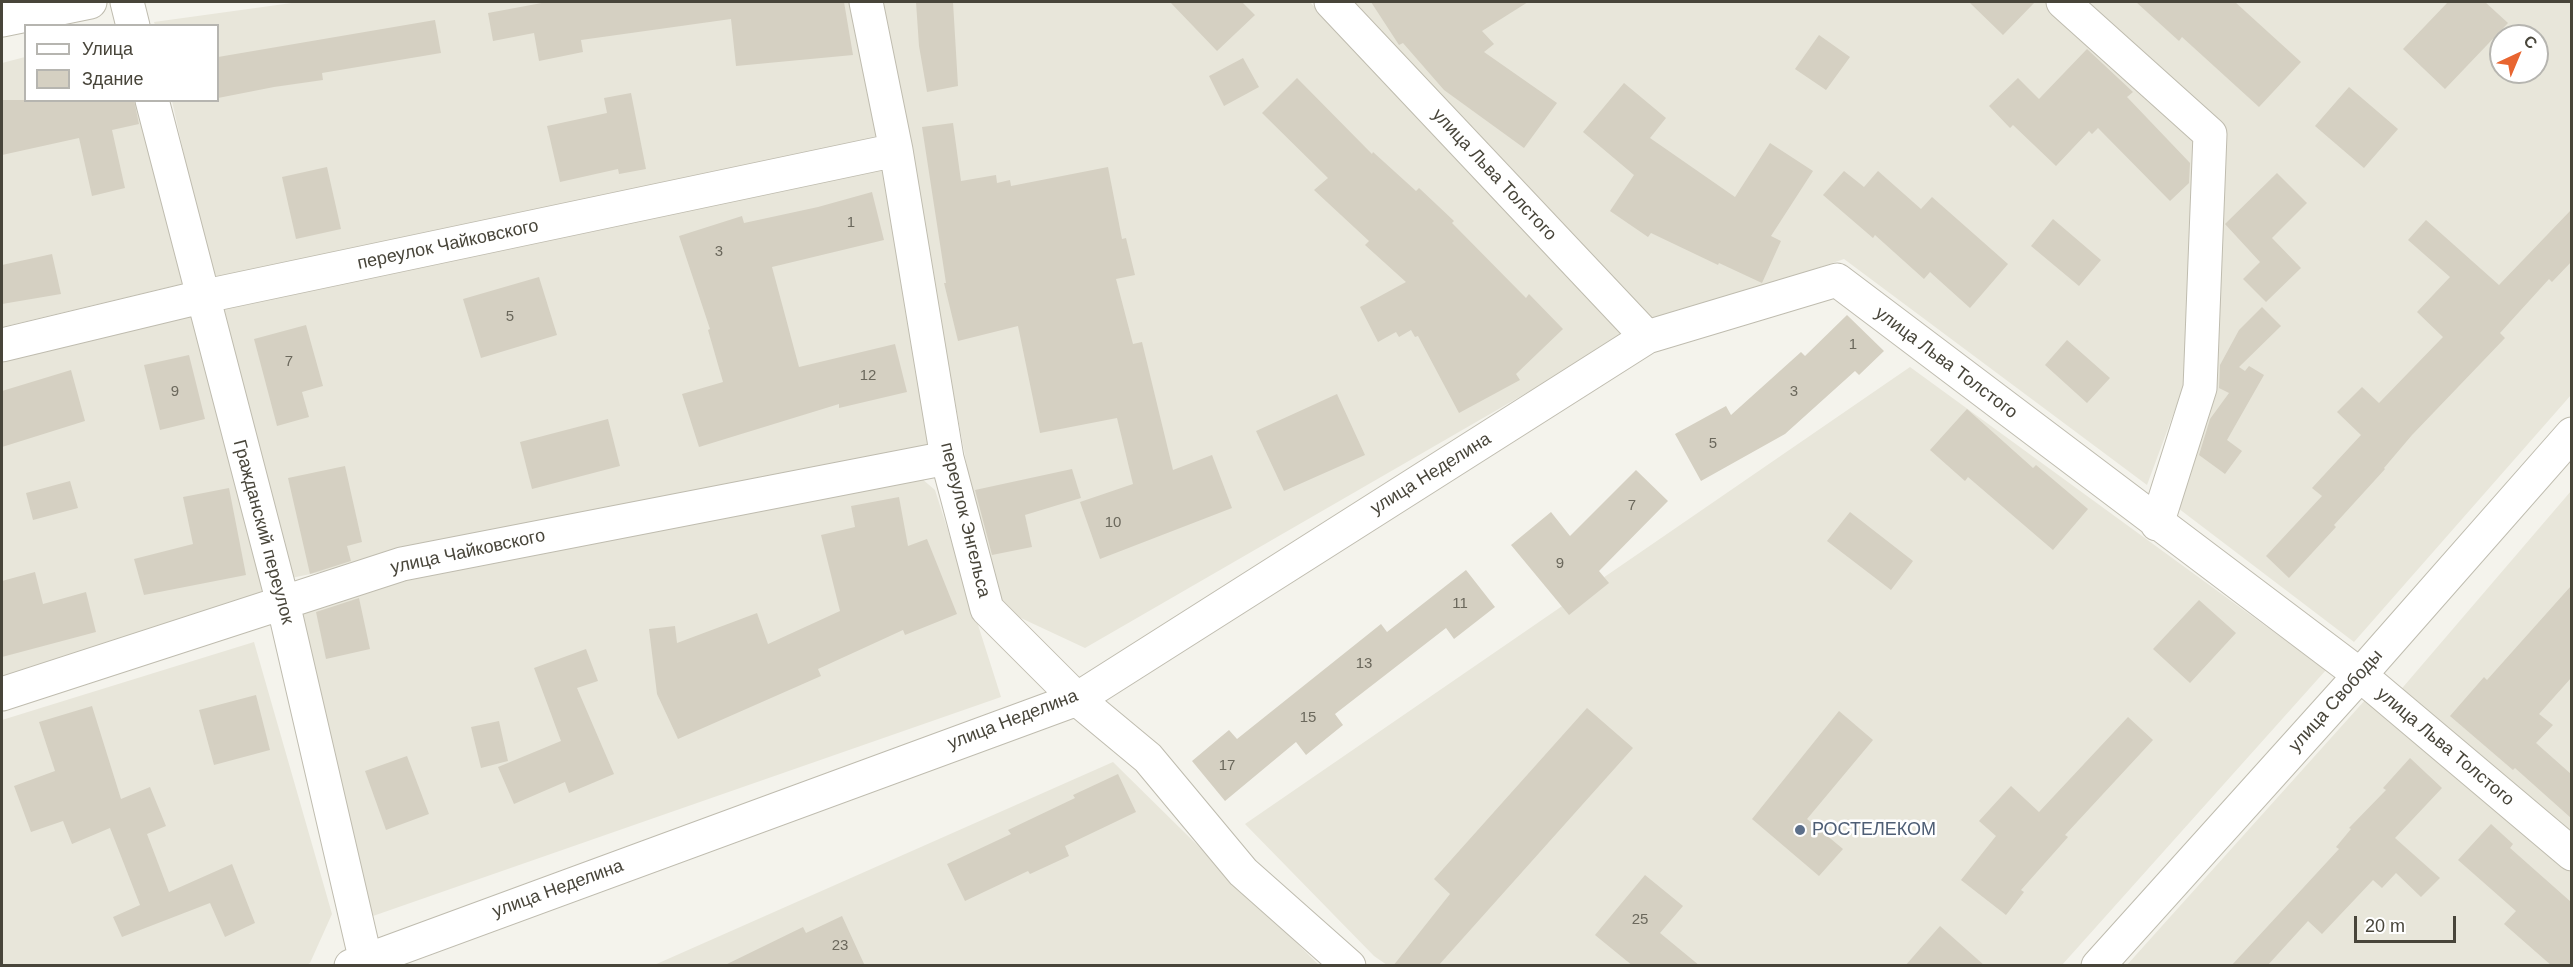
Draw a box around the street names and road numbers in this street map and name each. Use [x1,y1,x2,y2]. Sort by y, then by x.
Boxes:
street label: улица Льва Толстого [1427,104,1561,246]
street label: переулок Чайковского [355,215,541,275]
street label: улица Льва Толстого [1870,302,2022,424]
street label: улица Неделина [1367,428,1495,520]
street label: Гражданский переулок [228,437,298,627]
street label: переулок Энгельса [935,440,995,600]
street label: улица Чайковского [389,525,547,579]
street label: улица Свободы [2284,645,2388,757]
street label: улица Льва Толстого [2372,683,2518,811]
street label: улица Неделина [945,685,1081,755]
street label: улица Неделина [490,855,626,923]

